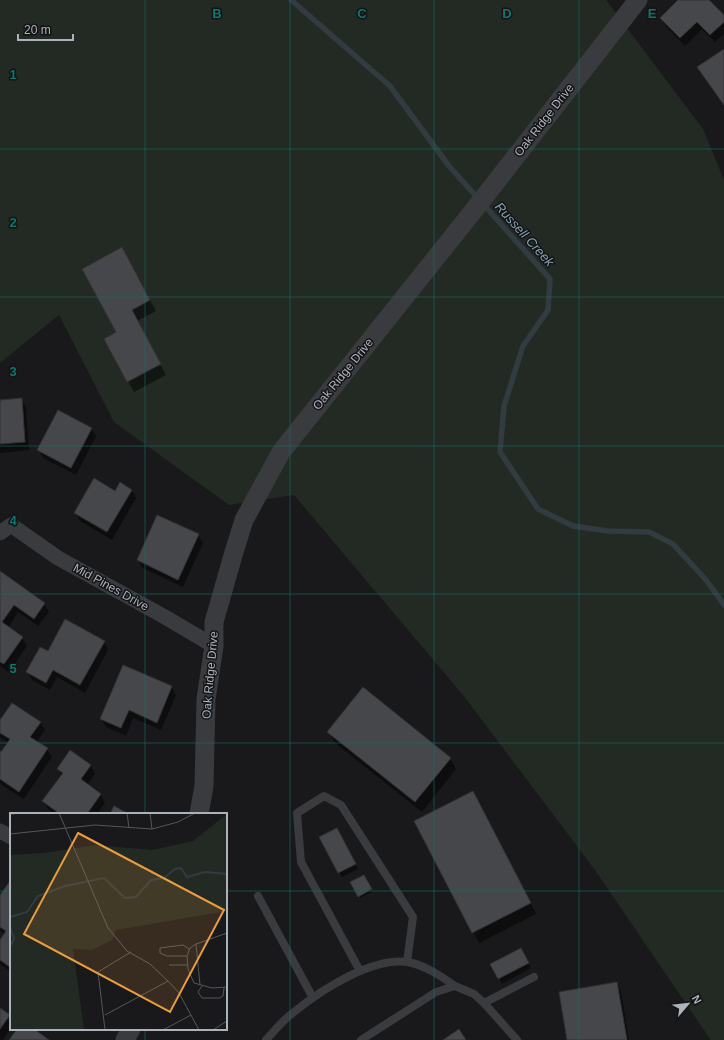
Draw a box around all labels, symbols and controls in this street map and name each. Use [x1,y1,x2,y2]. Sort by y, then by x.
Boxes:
text: B [212,6,222,21]
text: C [357,6,367,21]
text: D [502,6,512,21]
text: E [648,6,657,21]
scale bar [18,16,73,42]
text: 20 m [24,23,51,37]
text: 1 [9,67,17,82]
street label: Oak Ridge Drive [511,81,577,159]
water label: Russell Creek [492,199,558,271]
text: 2 [9,215,17,230]
street label: Oak Ridge Drive [310,335,376,413]
text: 3 [9,364,17,379]
text: 4 [9,513,17,528]
street label: Mid Pines Drive [71,561,151,614]
street label: Oak Ridge Drive [199,630,221,719]
text: 5 [9,661,17,676]
inset map [10,813,227,1030]
north arrow [668,984,708,1024]
text: N [690,993,704,1006]

